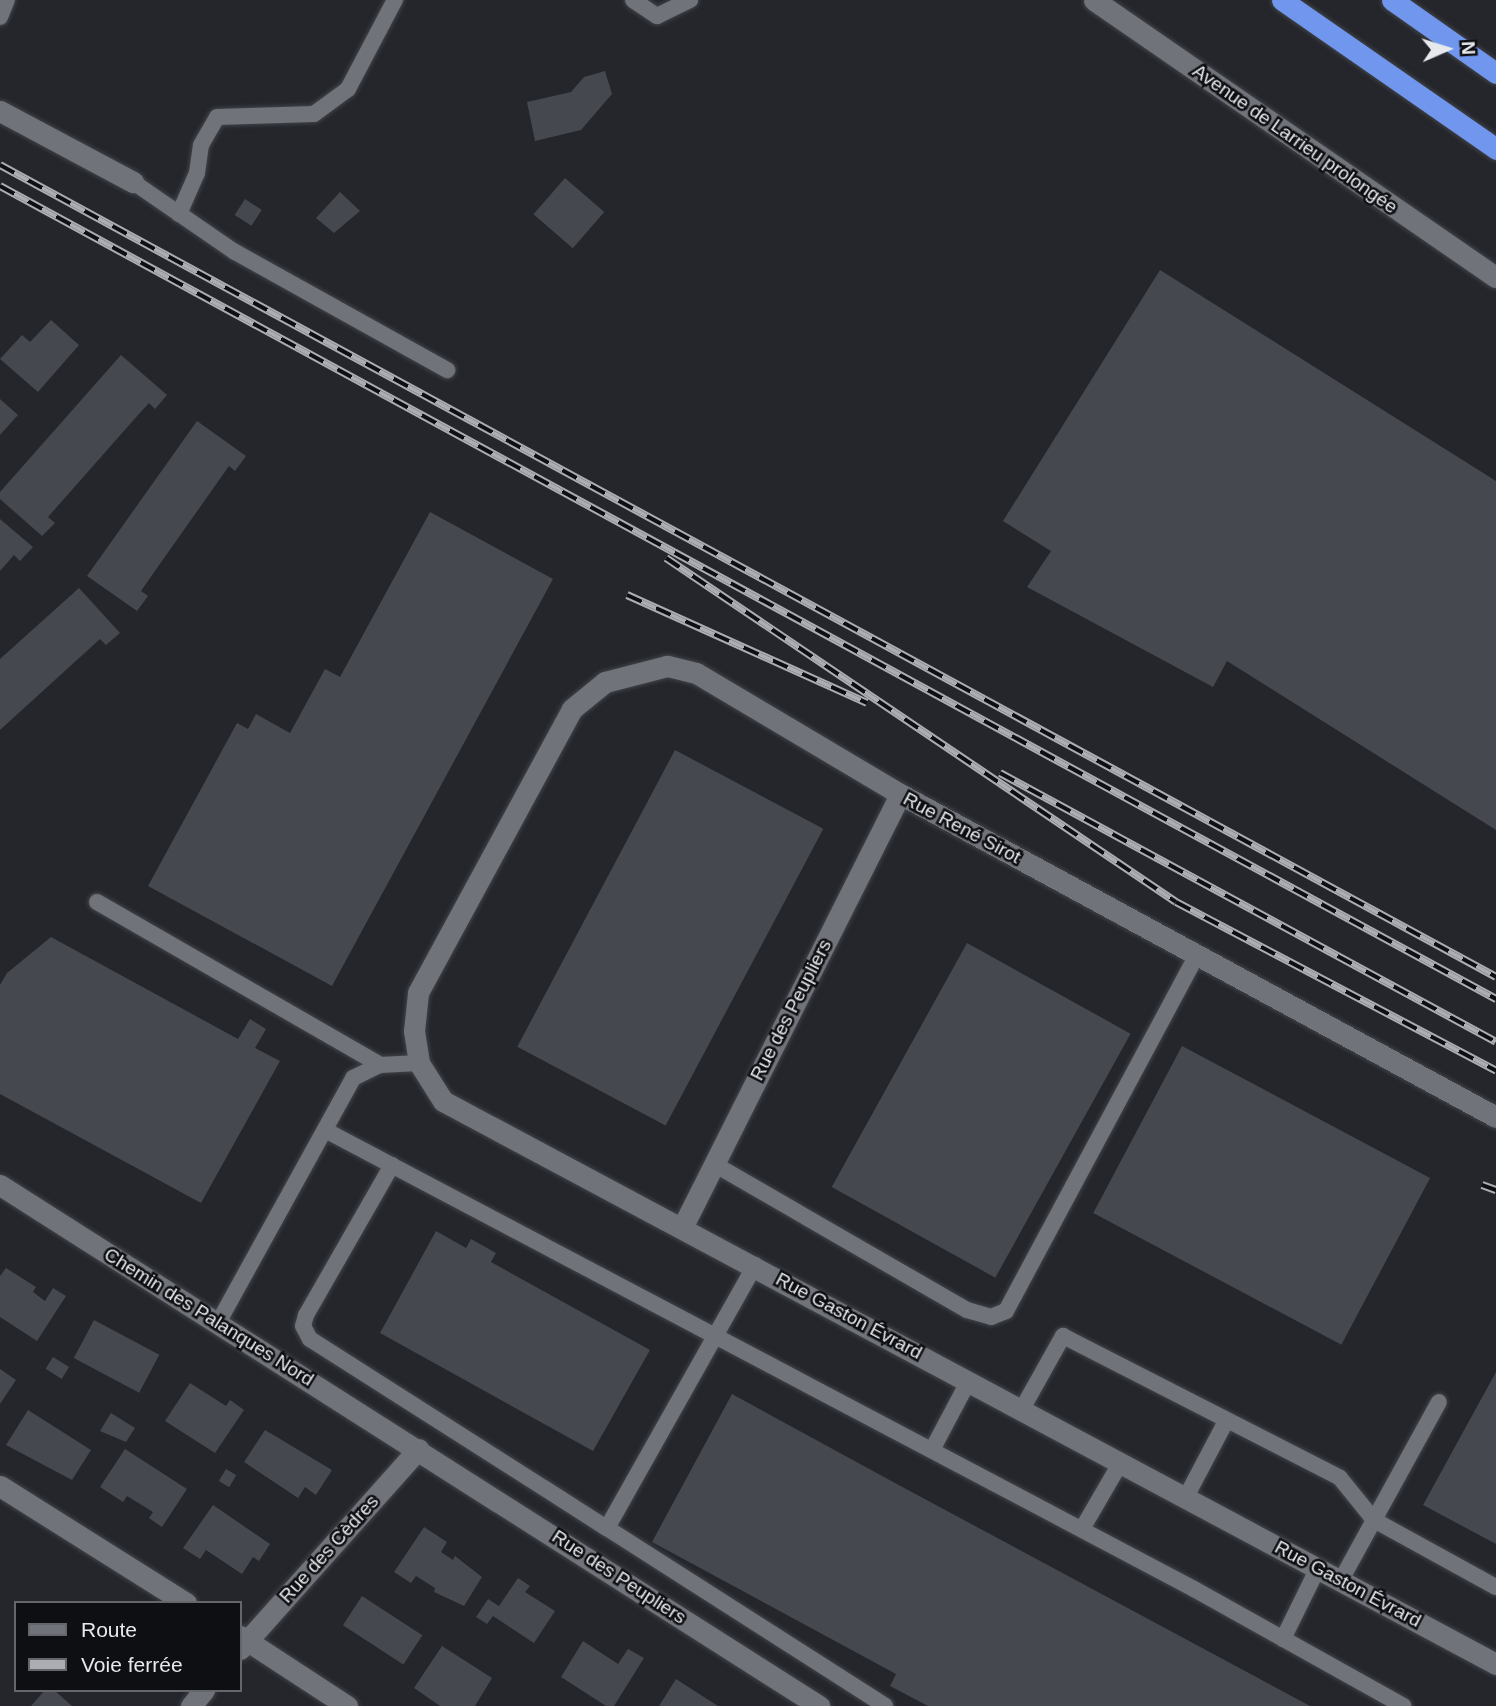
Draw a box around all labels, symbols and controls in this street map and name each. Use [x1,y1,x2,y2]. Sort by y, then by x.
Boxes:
north arrow [1412,14,1482,84]
text: N [1458,40,1479,55]
street label: Avenue de Larrieu prolongée [1188,59,1402,219]
street label: Rue René Sirot [899,787,1025,869]
street label: Rue des Peupliers [746,936,836,1084]
street label: Chemin des Palanques Nord [100,1243,318,1391]
street label: Rue Gaston Évrard [772,1268,926,1364]
street label: Rue des Cèdres [275,1490,383,1608]
street label: Rue des Peupliers [548,1525,690,1629]
street label: Rue Gaston Évrard [1271,1536,1425,1632]
legend [14,1601,242,1692]
text: Route [81,1618,137,1641]
text: Voie ferrée [81,1653,183,1676]

